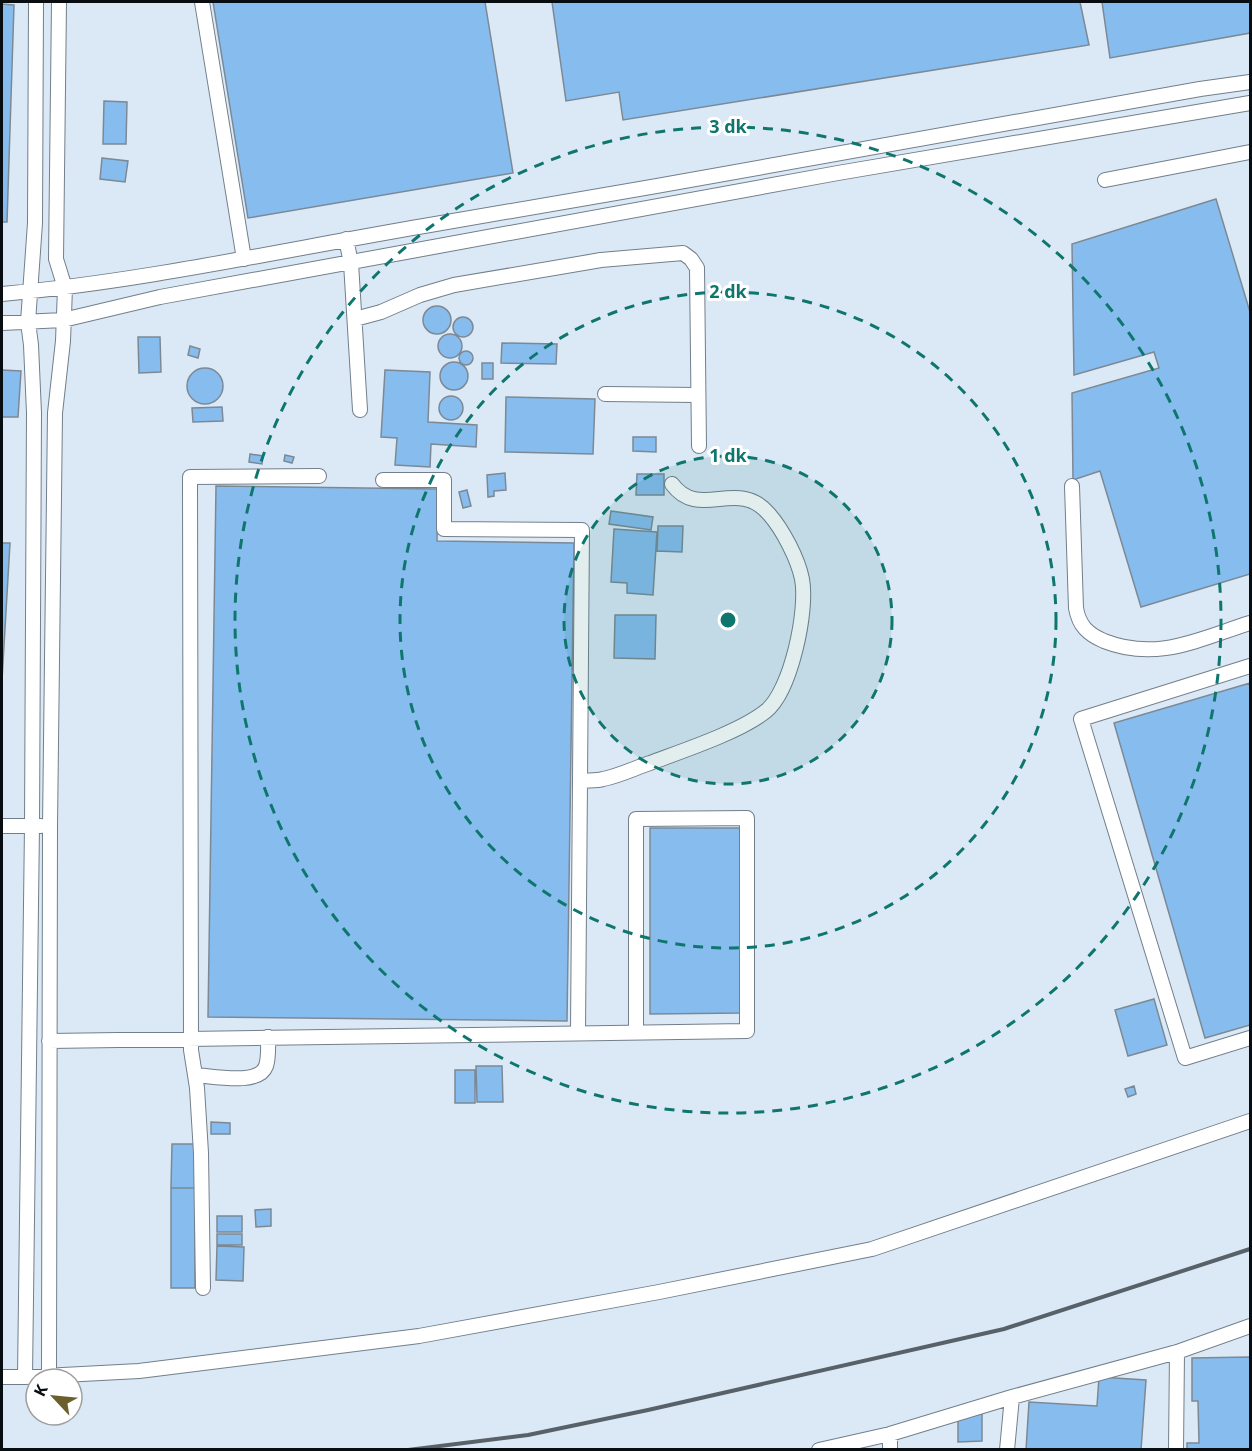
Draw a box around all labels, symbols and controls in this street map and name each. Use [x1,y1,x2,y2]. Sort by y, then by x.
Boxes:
text: 3 dk [709,114,748,138]
text: 2 dk [709,279,748,303]
text: 1 dk [709,443,748,467]
centre of rings [718,610,738,630]
north arrow [24,1367,84,1427]
text: K [28,1380,53,1400]

